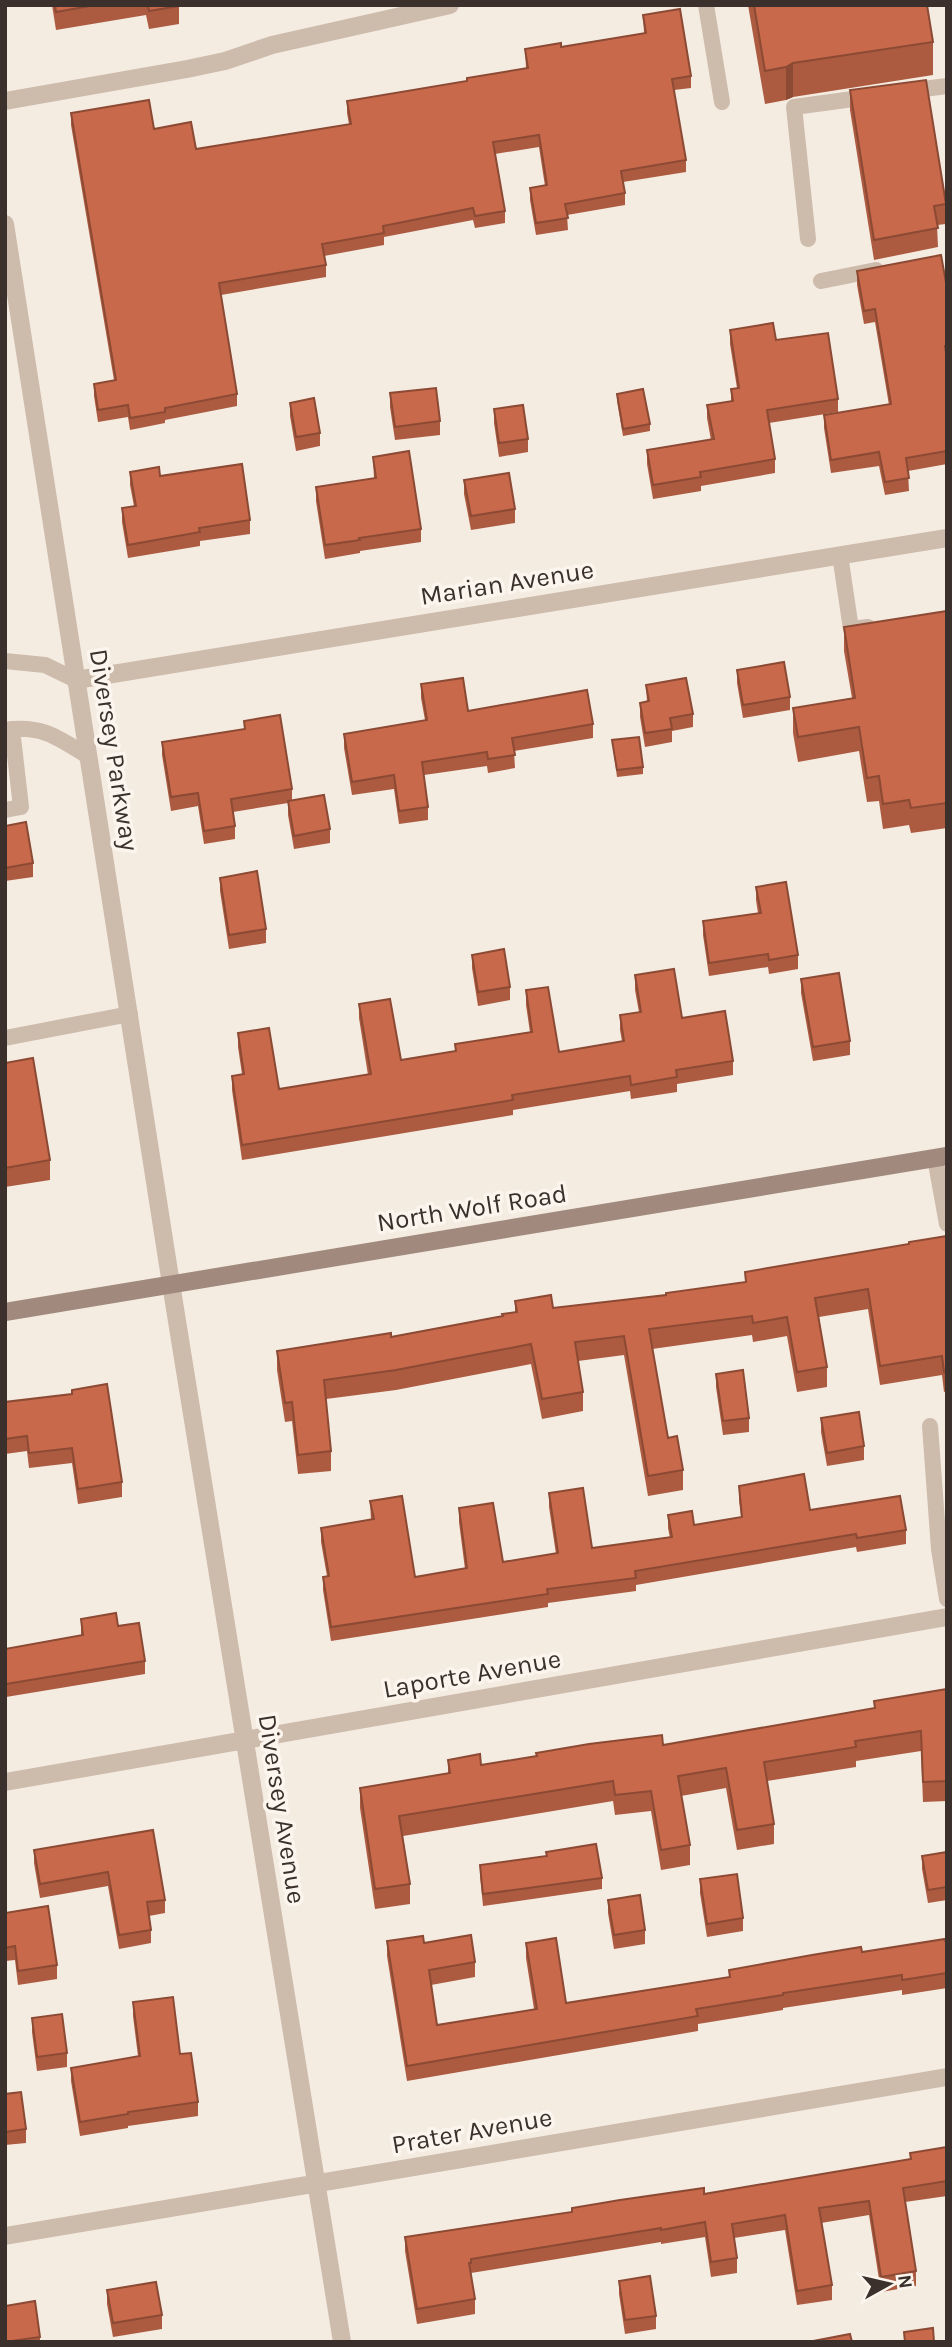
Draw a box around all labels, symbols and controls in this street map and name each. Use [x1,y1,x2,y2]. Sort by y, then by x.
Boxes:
street label: Marian Avenue [418,554,596,612]
street label: Diversey Parkway [83,647,145,853]
street label: North Wolf Road [375,1178,569,1238]
street label: Laporte Avenue [381,1643,563,1705]
street label: Diversey Avenue [252,1712,312,1906]
street label: Prater Avenue [389,2102,555,2160]
north arrow [854,2249,924,2319]
text: N [893,2273,917,2290]

